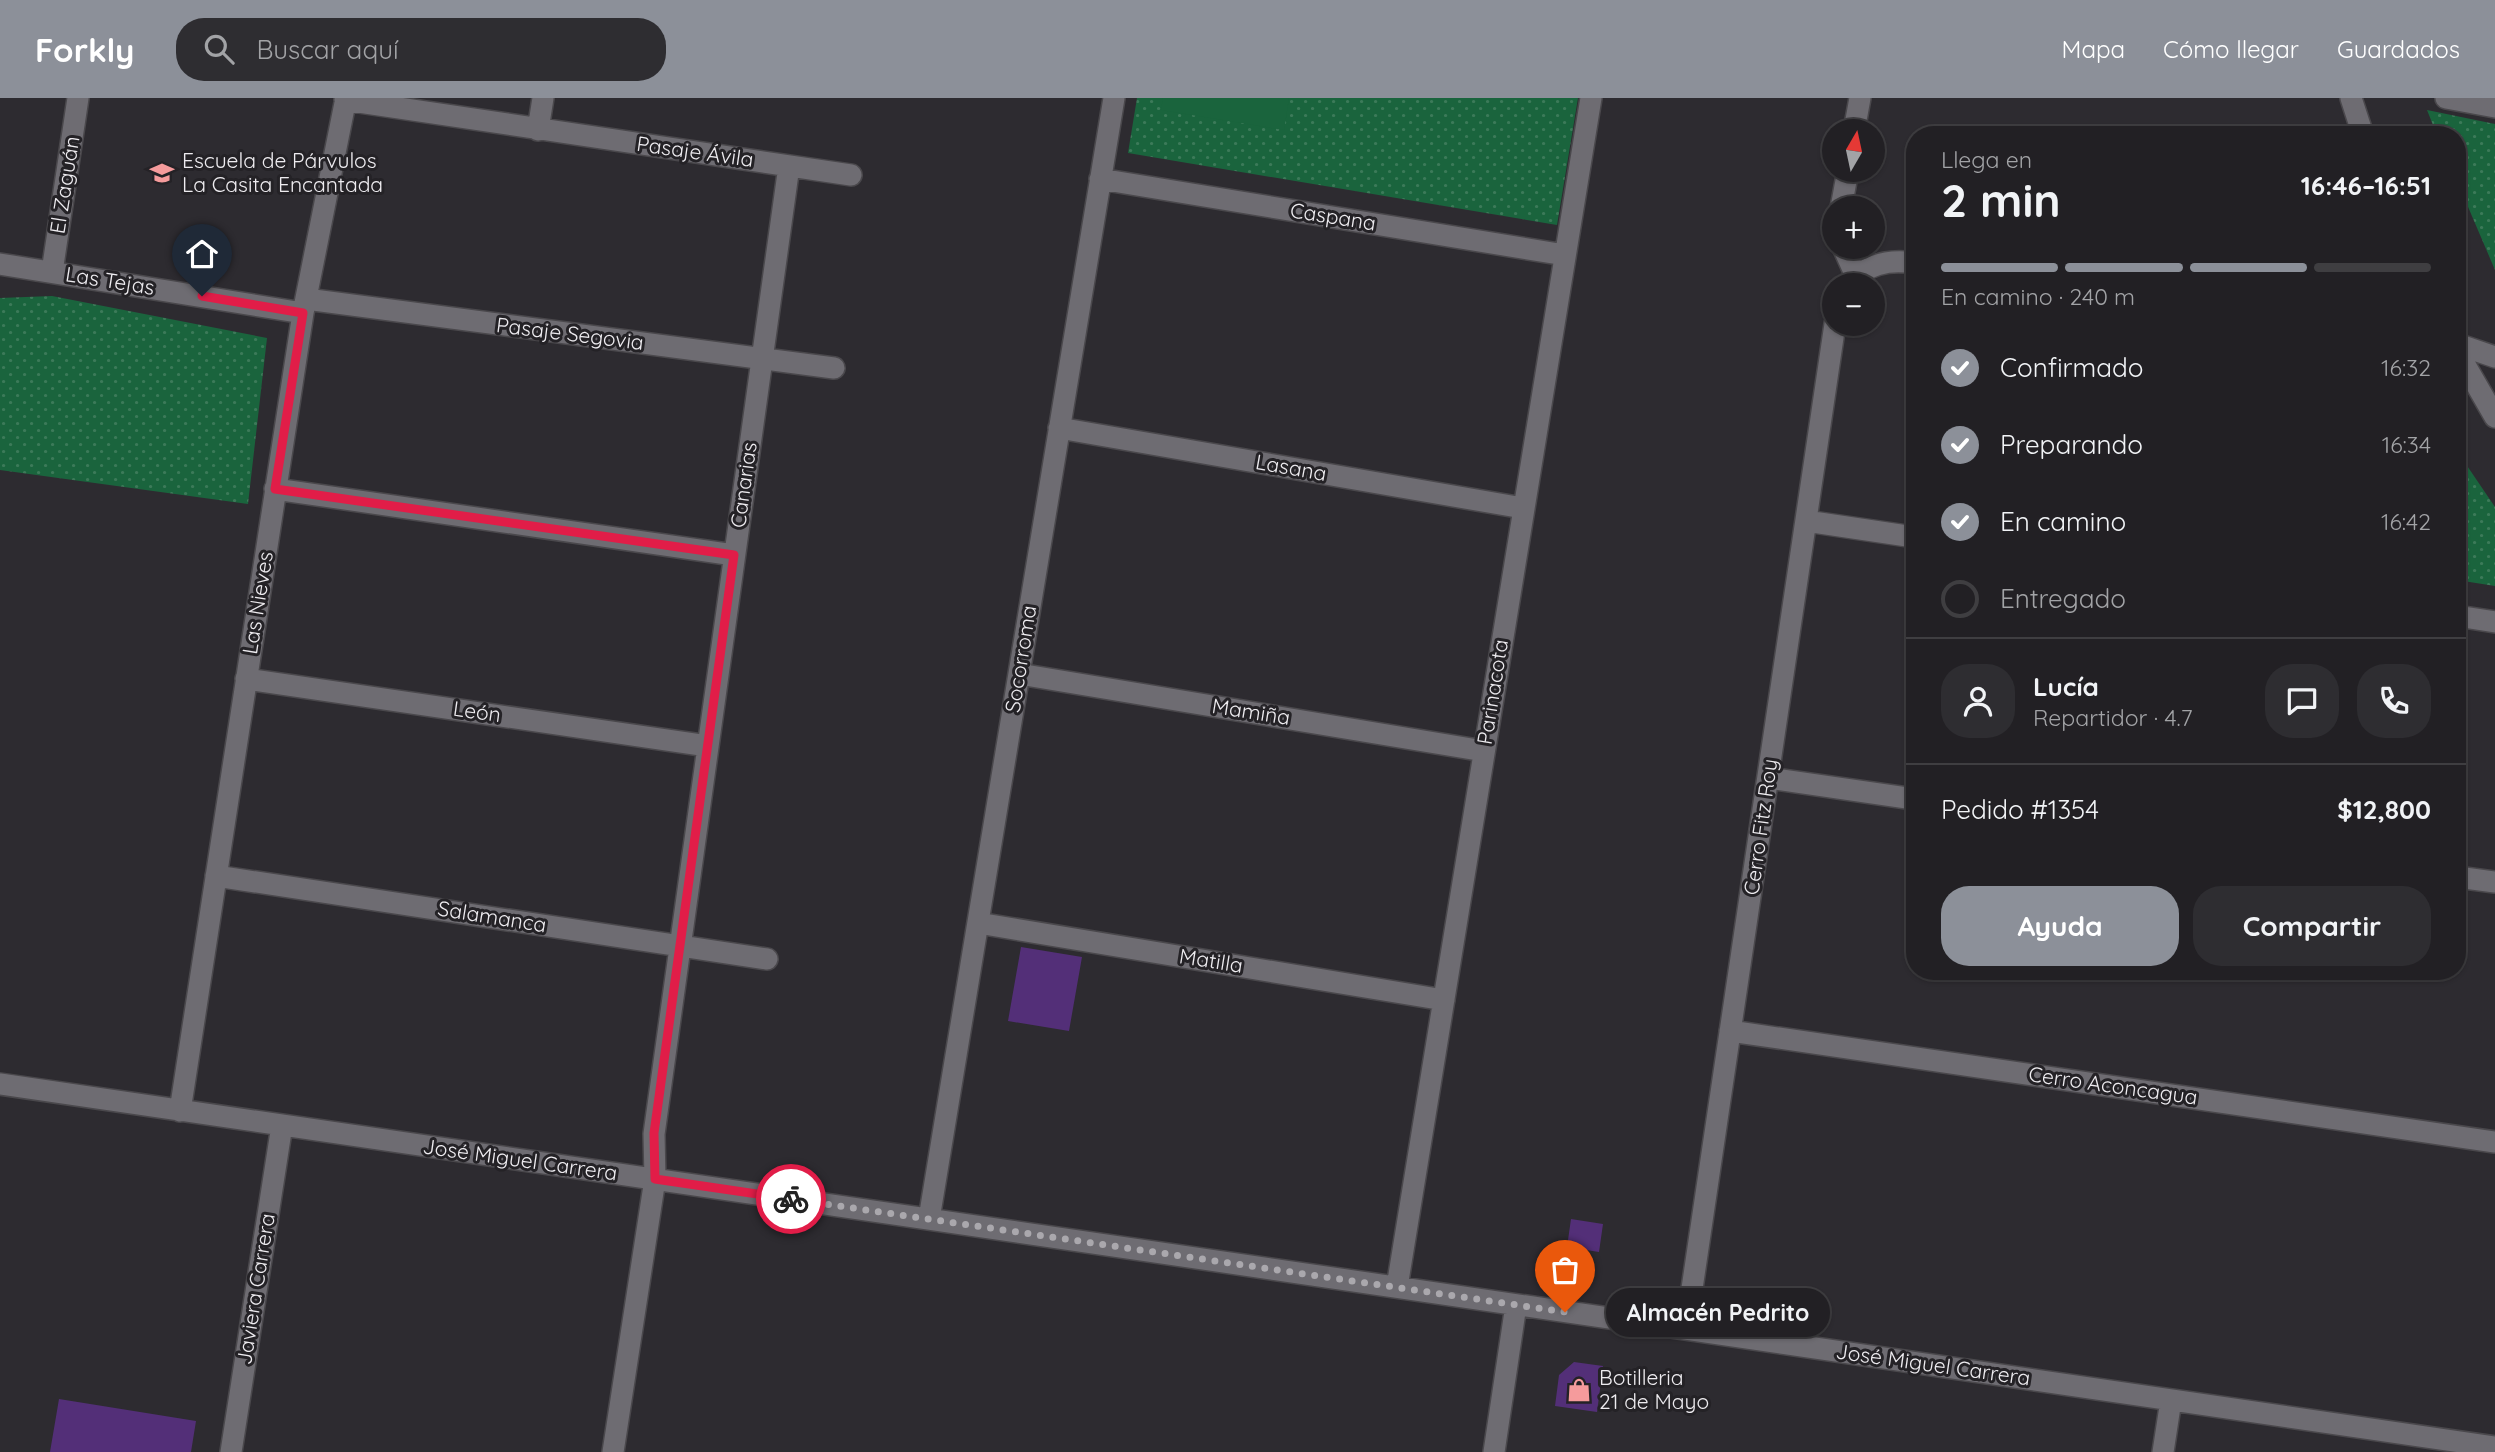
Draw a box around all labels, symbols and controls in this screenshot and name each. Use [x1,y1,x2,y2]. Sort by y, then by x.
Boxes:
search box [176,18,666,81]
text: Forkly [35,29,134,70]
icon: search [200,30,238,68]
text: Buscar aquí [256,33,399,66]
text: Mapa [2062,34,2125,64]
text: Cómo llegar [2163,34,2299,64]
text: Guardados [2337,34,2460,64]
north arrow [1822,119,1885,182]
map controls [1822,119,1885,336]
street label: Pasaje Ávila [635,130,755,172]
street label: El Zaguán [43,134,85,236]
text: Llega en [1941,145,2032,174]
place label: Escuela de Párvulos La Casita Encantada [182,147,383,197]
school or university icon: Escuela de Párvulos La Casita Encantada [148,159,176,187]
text: 16:46–16:51 [2301,169,2431,202]
text: 2 min [1941,171,2061,229]
street label: Caspana [1288,196,1378,236]
button: + [1822,196,1885,259]
pin [172,224,232,296]
icon: home [183,235,221,273]
street label: Las Tejas [64,260,157,300]
button: − [1822,273,1885,336]
text: En camino · 240 m [1941,282,2135,311]
street label: Pasaje Segovia [495,311,645,355]
icon: check [1941,349,1979,387]
text: Confirmado [2000,351,2144,384]
text: 16:32 [2381,353,2431,382]
icon: check [1941,426,1979,464]
text: Preparando [2000,428,2143,461]
text: 16:34 [2382,430,2431,459]
street label: Canarias [724,440,762,529]
street label: Lasana [1254,448,1329,486]
icon: check [1941,503,1979,541]
text: En camino [2000,505,2126,538]
text: 16:42 [2381,507,2431,536]
street label: Las Nieves [236,550,278,656]
text: Entregado [2000,582,2126,615]
street label: Socorroma [999,603,1041,714]
street label: Parinacota [1471,637,1513,746]
button: person [1941,664,2015,738]
button: chat [2265,664,2339,738]
button: phone [2357,664,2431,738]
text: Lucía [2033,670,2099,703]
street label: Mamiña [1210,692,1292,730]
street label: León [452,695,503,727]
text: Repartidor · 4.7 [2033,703,2193,732]
street label: Cerro Fitz Roy [1738,757,1782,897]
text: Pedido #1354 [1941,793,2099,826]
text: $12,800 [2337,793,2431,826]
button: Ayuda [1941,886,2179,966]
button: Compartir [2193,886,2431,966]
street label: Salamanca [436,895,548,937]
street label: Matilla [1177,942,1245,978]
street label: Cerro Aconcagua [2027,1060,2199,1110]
street label: José Miguel Carrera [421,1133,619,1186]
courier [756,1164,826,1234]
icon: bike [772,1180,810,1218]
street label: Javiera Carrera [230,1211,280,1366]
pin [1535,1240,1595,1312]
icon: bag [1546,1251,1584,1289]
callout: Almacén Pedrito [1607,1288,1831,1336]
text: Almacén Pedrito [1627,1298,1809,1327]
street label: José Miguel Carrera [1834,1338,2032,1391]
place label: Botilleria 21 de Mayo [1599,1364,1709,1414]
shop icon: Botilleria 21 de Mayo [1565,1376,1593,1404]

